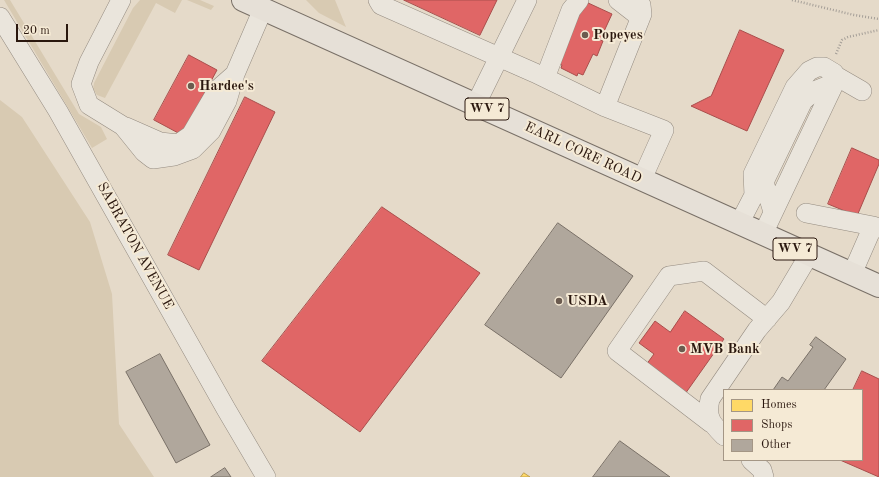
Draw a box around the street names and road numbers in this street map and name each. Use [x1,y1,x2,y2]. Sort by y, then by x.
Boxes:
road number: WV 7 [465,98,509,120]
street label: EARL CORE ROAD [522,119,644,187]
street label: SABRATON AVENUE [93,179,177,313]
road number: WV 7 [773,238,817,260]

